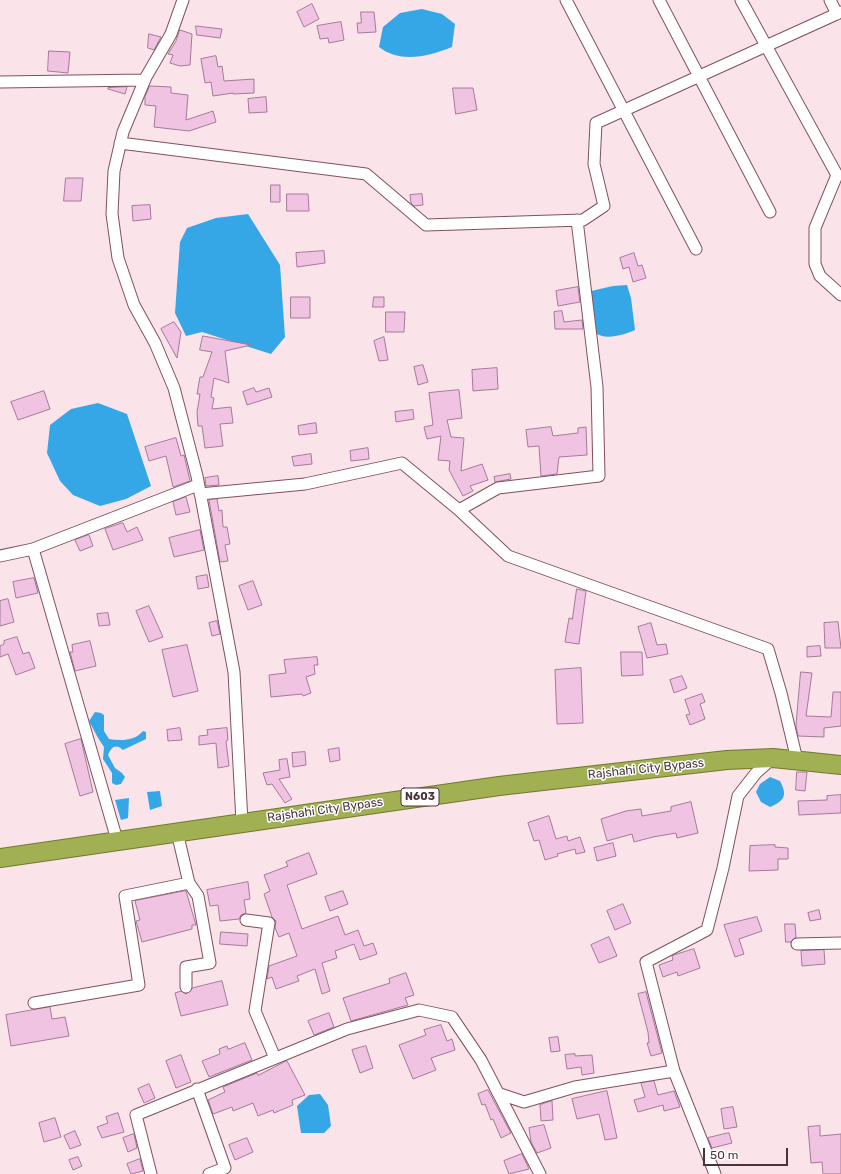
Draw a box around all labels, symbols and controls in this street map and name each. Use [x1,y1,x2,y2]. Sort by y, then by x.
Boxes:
street label: Rajshahi City Bypass [587,756,705,782]
road number: N603 [401,788,439,806]
street label: Rajshahi City Bypass [266,795,384,825]
scale bar [705,1140,790,1166]
text: 50 m [710,1148,738,1162]

